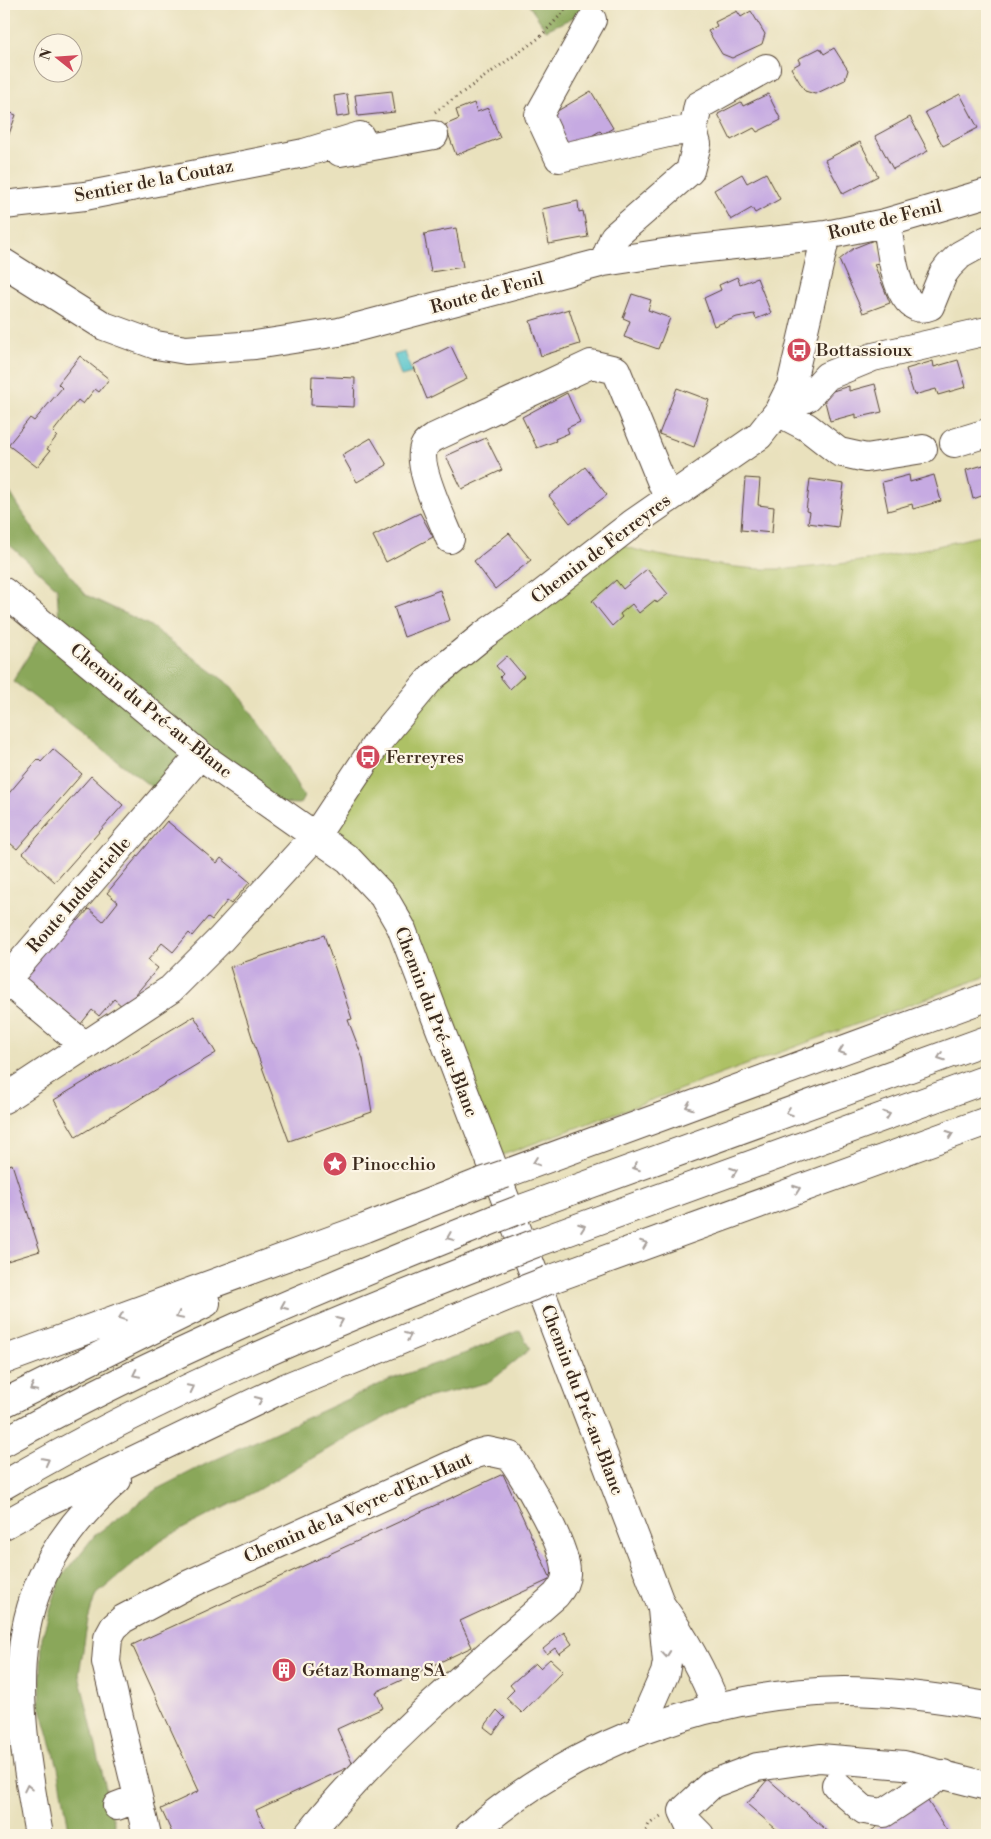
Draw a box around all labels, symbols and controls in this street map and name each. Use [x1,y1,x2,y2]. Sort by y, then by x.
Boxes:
north arrow [32,32,82,82]
text: N [36,47,57,62]
street label: Sentier de la Coutaz [73,154,235,208]
street label: Route de Fenil [826,195,945,245]
street label: Route de Fenil [428,267,547,319]
bus stop icon: Bottassioux [786,337,812,363]
place label: Bottassioux [815,339,913,362]
street label: Chemin de Ferreyres [527,489,676,609]
street label: Chemin du Pré-au-Blanc [65,638,237,784]
bus stop icon: Ferreyres [355,744,381,770]
place label: Ferreyres [386,746,464,769]
street label: Route Industrielle [22,832,136,958]
street label: Chemin du Pré-au-Blanc [389,924,483,1120]
one-way arrow [838,1045,846,1055]
one-way arrow [938,1051,946,1061]
one-way arrow [685,1100,694,1110]
one-way arrow [785,1106,793,1116]
one-way arrow [882,1111,891,1121]
one-way arrow [945,1130,954,1140]
place icon: Pinocchio [322,1151,348,1177]
place label: Pinocchio [352,1153,436,1176]
one-way arrow [532,1156,541,1166]
one-way arrow [632,1161,641,1171]
one-way arrow [730,1167,738,1177]
one-way arrow [792,1185,801,1195]
one-way arrow [577,1223,585,1233]
one-way arrow [446,1231,455,1241]
one-way arrow [639,1240,648,1250]
one-way arrow [280,1299,289,1310]
street label: Chemin du Pré-au-Blanc [535,1302,629,1498]
one-way arrow [175,1310,184,1320]
one-way arrow [119,1311,127,1321]
one-way arrow [335,1317,343,1327]
one-way arrow [403,1331,412,1342]
one-way arrow [132,1367,141,1378]
one-way arrow [29,1382,38,1392]
one-way arrow [186,1384,195,1394]
one-way arrow [254,1396,263,1406]
street label: Chemin de la Veyre-d'En-Haut [240,1447,476,1569]
one-way arrow [41,1457,50,1467]
one-way arrow [660,1650,671,1658]
building icon: Gétaz Romang SA [271,1657,297,1683]
place label: Gétaz Romang SA [302,1659,447,1682]
one-way arrow [24,1783,34,1792]

